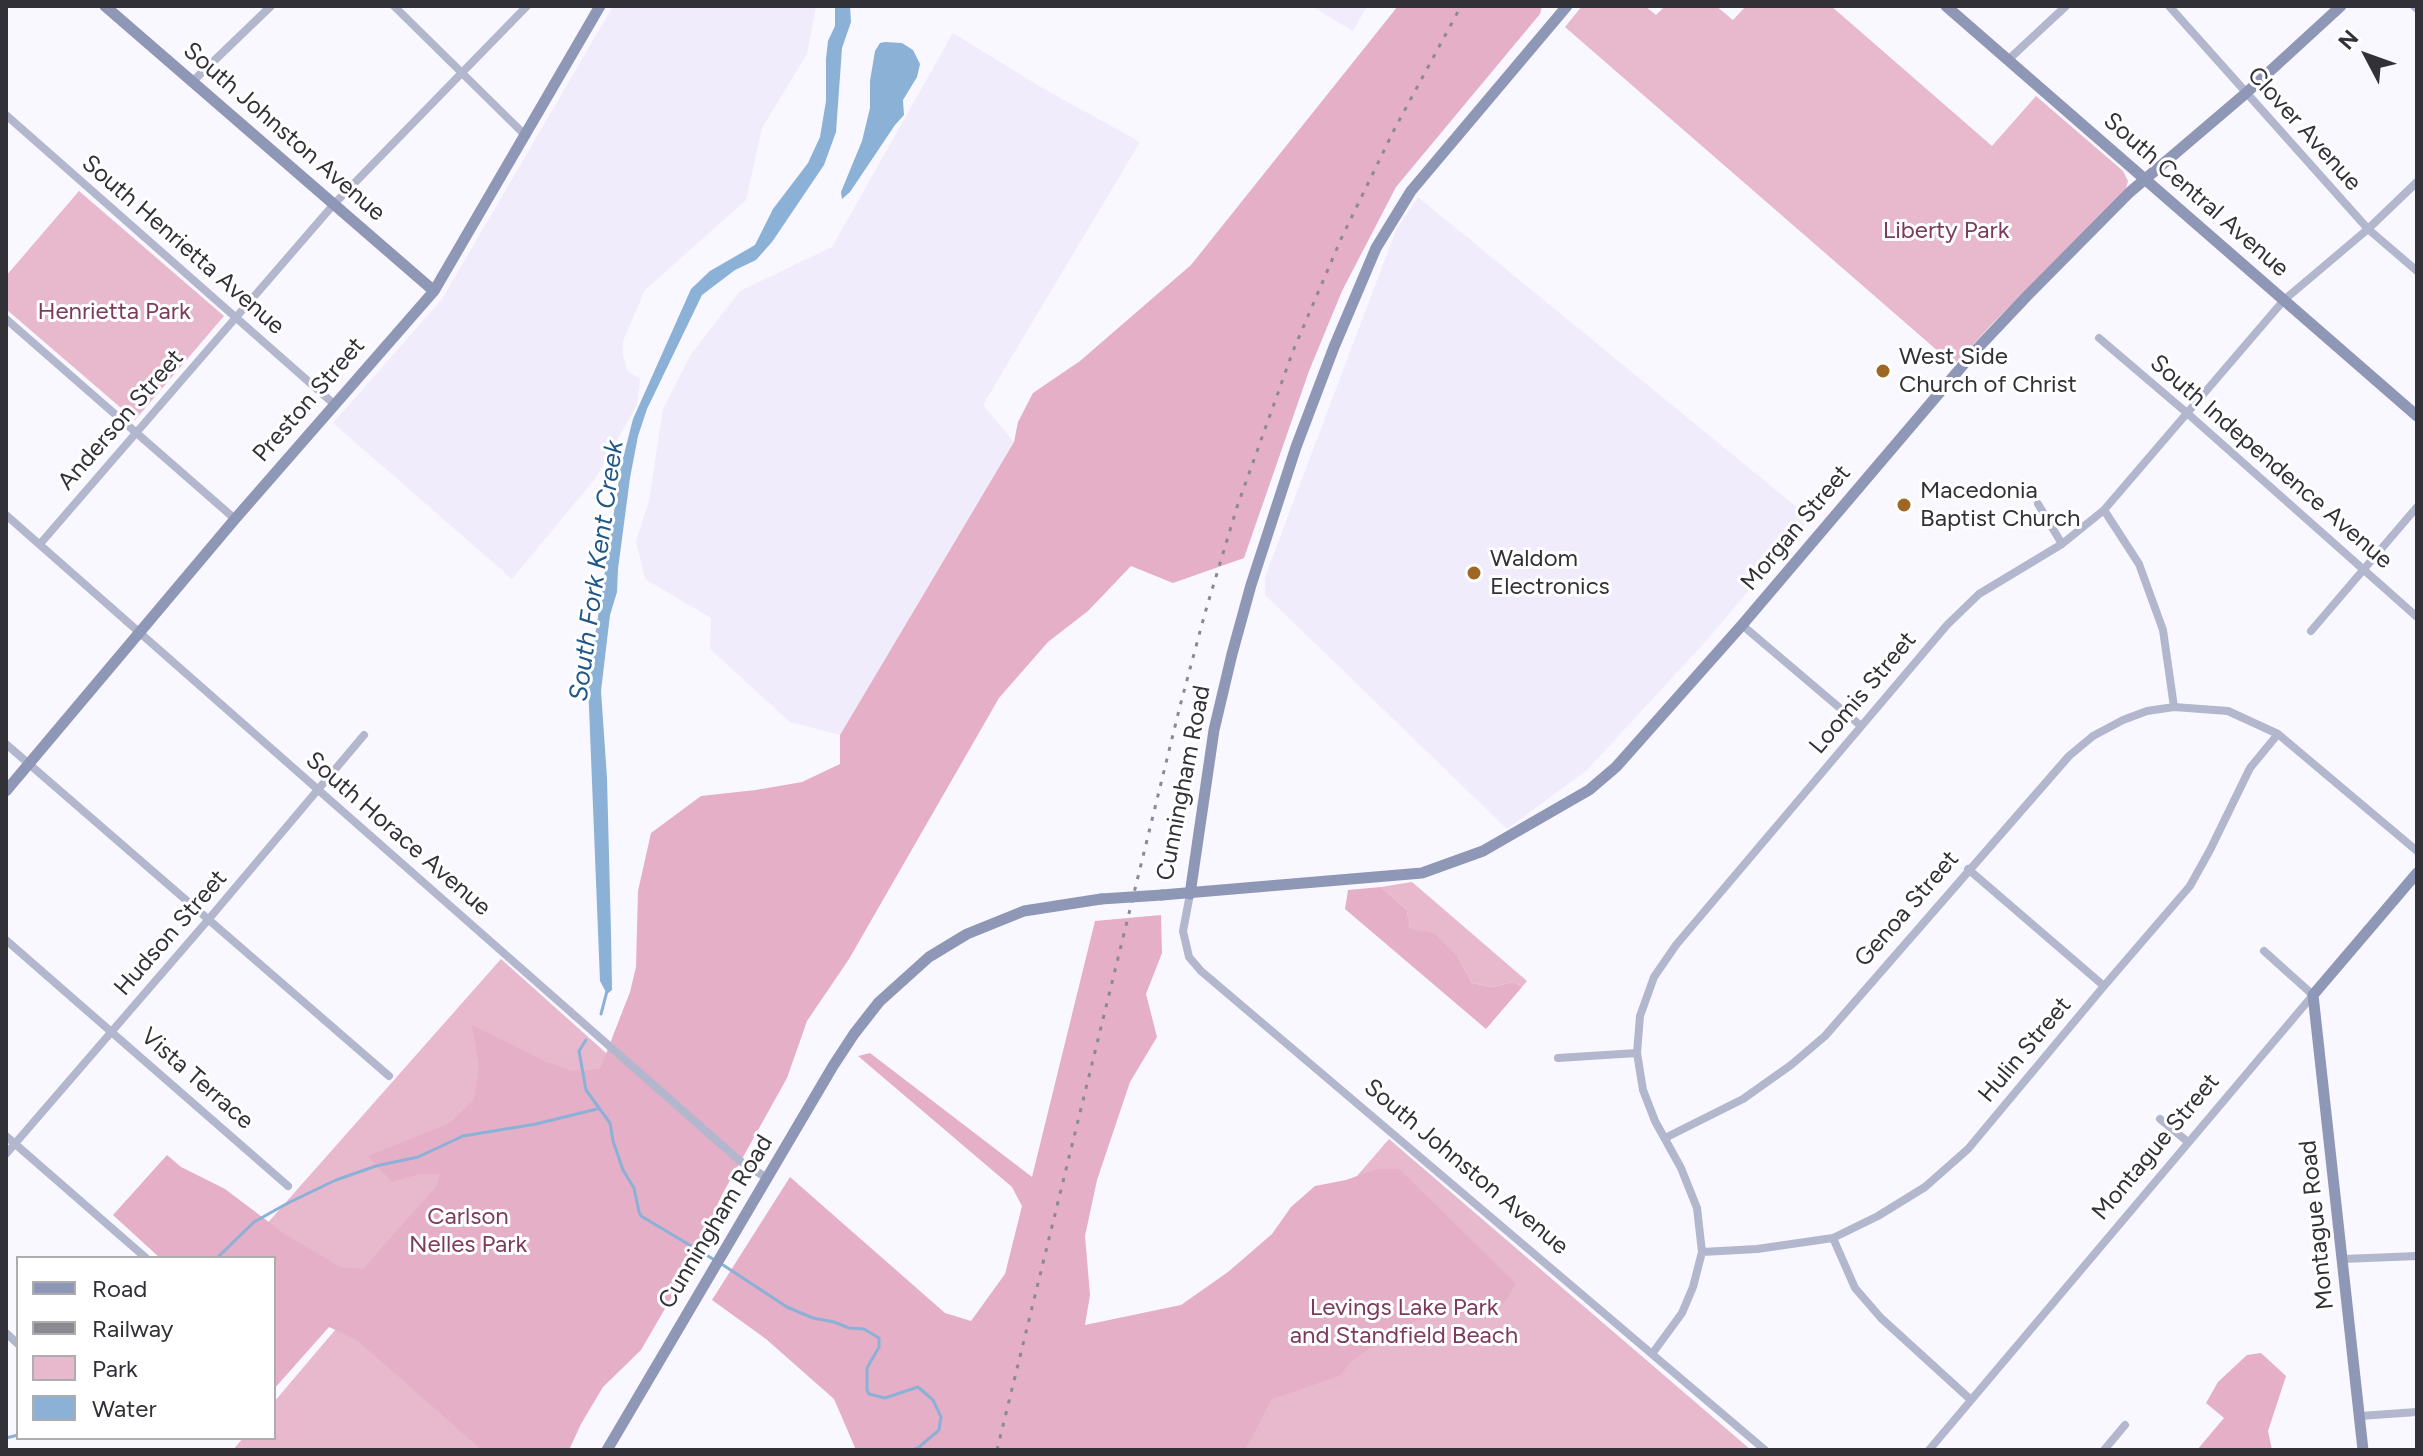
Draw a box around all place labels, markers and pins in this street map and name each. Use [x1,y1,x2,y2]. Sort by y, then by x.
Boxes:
place label: West Side Church of Christ [1899,343,2077,399]
marker: West Side Church of Christ [1874,362,1892,380]
place label: Macedonia Baptist Church [1920,477,2080,533]
marker: Macedonia Baptist Church [1895,496,1913,514]
place label: Waldom Electronics [1490,545,1610,601]
marker: Waldom Electronics [1465,564,1483,582]

